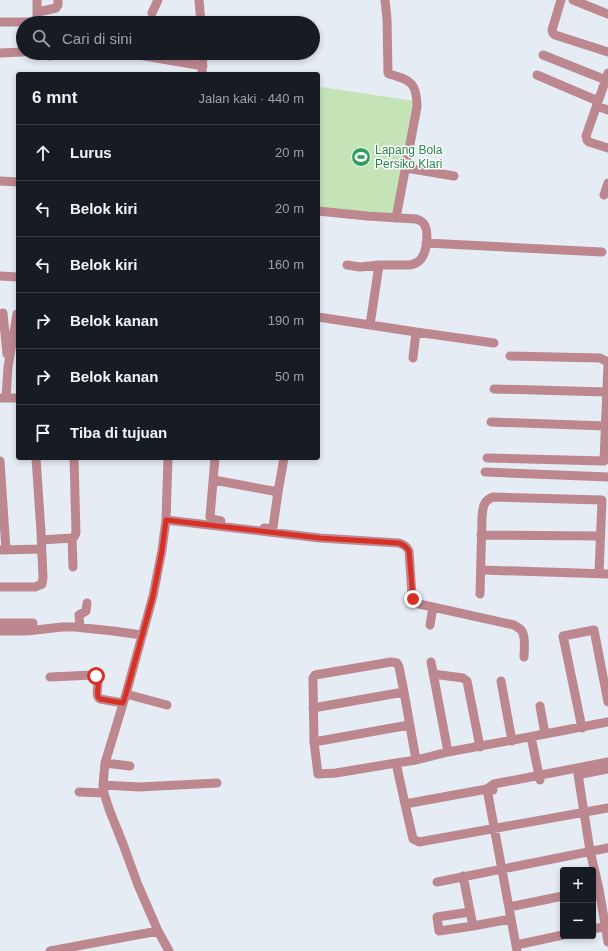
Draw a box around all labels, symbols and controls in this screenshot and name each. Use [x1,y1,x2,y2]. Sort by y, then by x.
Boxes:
search box [16,16,320,60]
icon: search [30,27,52,49]
text: Cari di sini [62,30,132,47]
text: 6 mnt [32,88,77,107]
text: Jalan kaki · 440 m [199,91,304,106]
icon: ahead [32,142,54,164]
place label: Lapang Bola Persiko Klari [375,143,443,171]
text: Lurus [70,144,112,161]
text: 20 m [275,145,304,160]
sports icon: Lapang Bola Persiko Klari [350,146,372,168]
icon: left [32,198,54,220]
text: Belok kiri [70,200,138,217]
text: 20 m [275,201,304,216]
icon: left [32,254,54,276]
text: Belok kiri [70,256,138,273]
text: 160 m [268,257,304,272]
icon: right [32,310,54,332]
text: Belok kanan [70,312,158,329]
text: 190 m [268,313,304,328]
icon: right [32,366,54,388]
text: Belok kanan [70,368,158,385]
text: 50 m [275,369,304,384]
icon: arrive [32,422,54,444]
text: Tiba di tujuan [70,424,167,441]
route end [404,590,422,608]
route start [87,667,105,685]
map controls [560,867,596,939]
button: + [560,867,596,903]
button: − [560,903,596,939]

